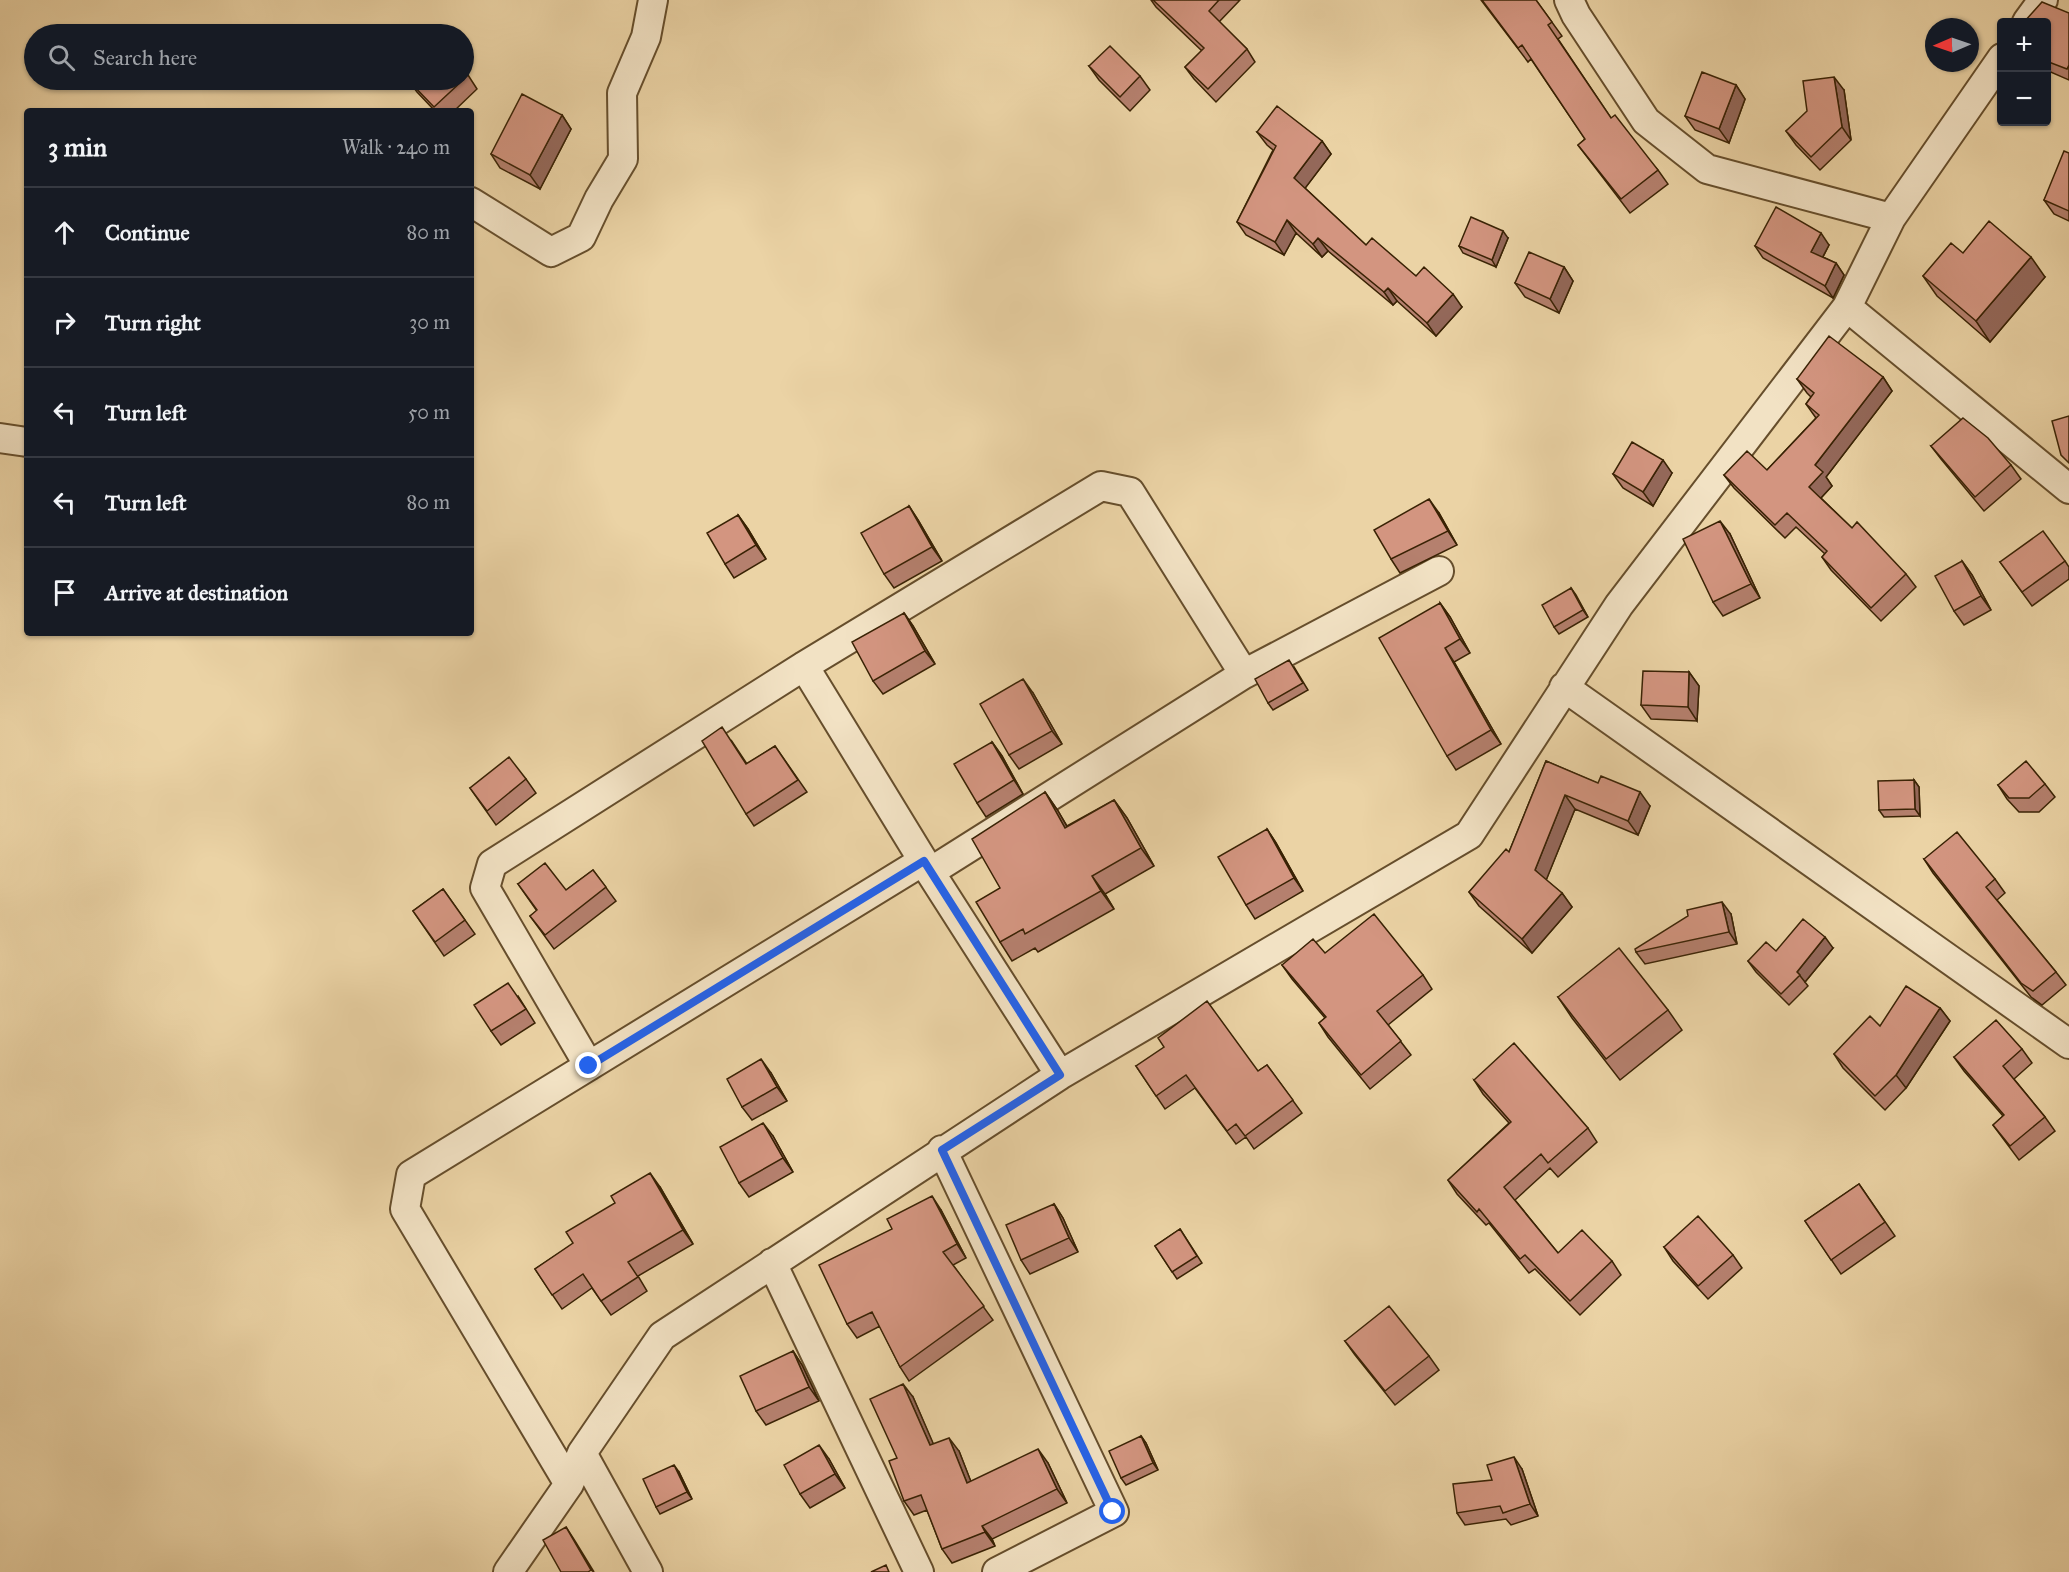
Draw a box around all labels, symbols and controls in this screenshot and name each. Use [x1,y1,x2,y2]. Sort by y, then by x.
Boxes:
north arrow [1925,18,1979,72]
map controls [1997,18,2051,126]
button: + [1997,18,2051,72]
search box [24,24,474,90]
icon: search [45,41,78,74]
text: Search here [93,44,197,71]
button: − [1997,72,2051,126]
text: 3 min [48,131,107,163]
text: Walk · 240 m [342,135,450,159]
icon: ahead [48,216,81,249]
text: Continue [105,219,190,246]
text: 80 m [407,220,450,244]
icon: right [48,306,81,339]
text: Turn right [105,309,201,336]
text: 30 m [409,310,450,334]
icon: left [48,396,81,429]
text: Turn left [105,399,187,426]
text: 50 m [408,400,450,424]
icon: left [48,486,81,519]
text: Turn left [105,489,187,516]
text: 80 m [407,490,450,514]
icon: arrive [48,576,81,609]
text: Arrive at destination [105,579,288,606]
route end [575,1052,601,1078]
route start [1099,1498,1125,1524]

